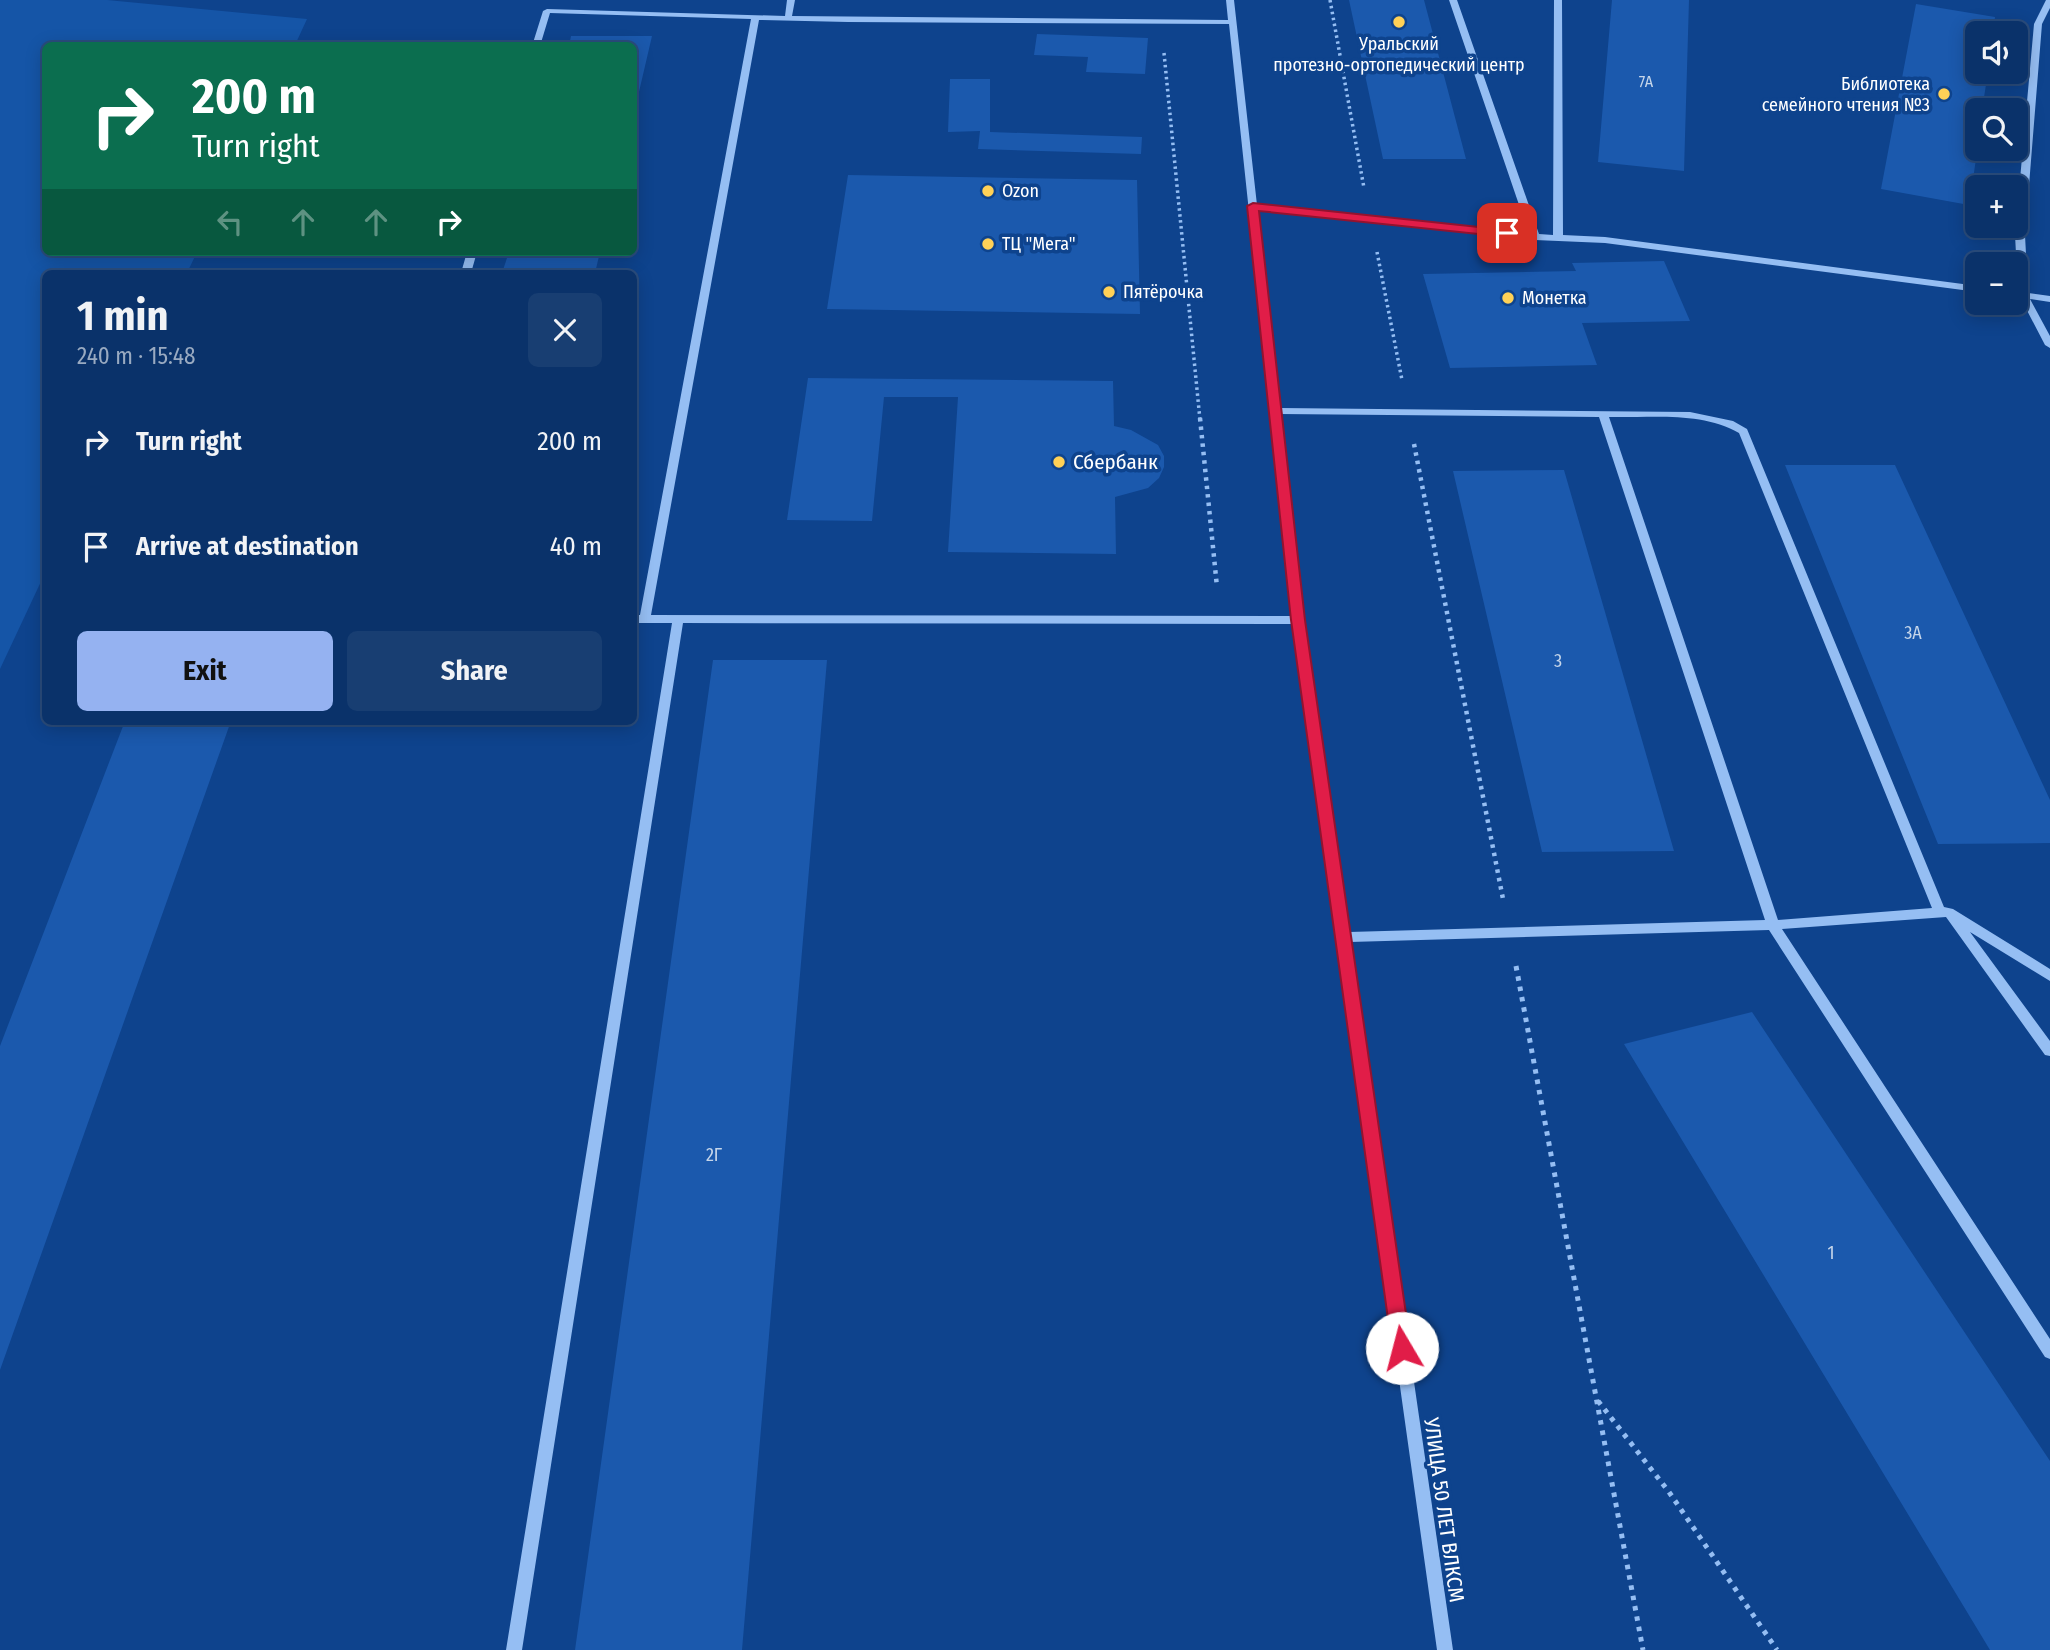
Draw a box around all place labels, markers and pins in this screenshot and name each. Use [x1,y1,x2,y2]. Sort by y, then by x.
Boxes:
marker: Уральский протезно-ортопедический центр [1391,14,1407,30]
place label: Уральский протезно-ортопедический центр [1273,33,1525,76]
place label: Библиотека семейного чтения №3 [1762,73,1930,116]
marker: Библиотека семейного чтения №3 [1936,86,1952,102]
place label: Ozon [1002,180,1039,202]
marker: Ozon [980,183,996,199]
pin [1477,203,1537,263]
place label: ТЦ "Мега" [1002,233,1076,255]
marker: ТЦ "Мега" [980,236,996,252]
place label: Пятёрочка [1123,281,1204,303]
marker: Пятёрочка [1101,284,1117,300]
place label: Монетка [1522,287,1587,309]
marker: Монетка [1500,290,1516,306]
place label: Сбербанк [1073,449,1158,475]
marker: Сбербанк [1051,454,1067,470]

